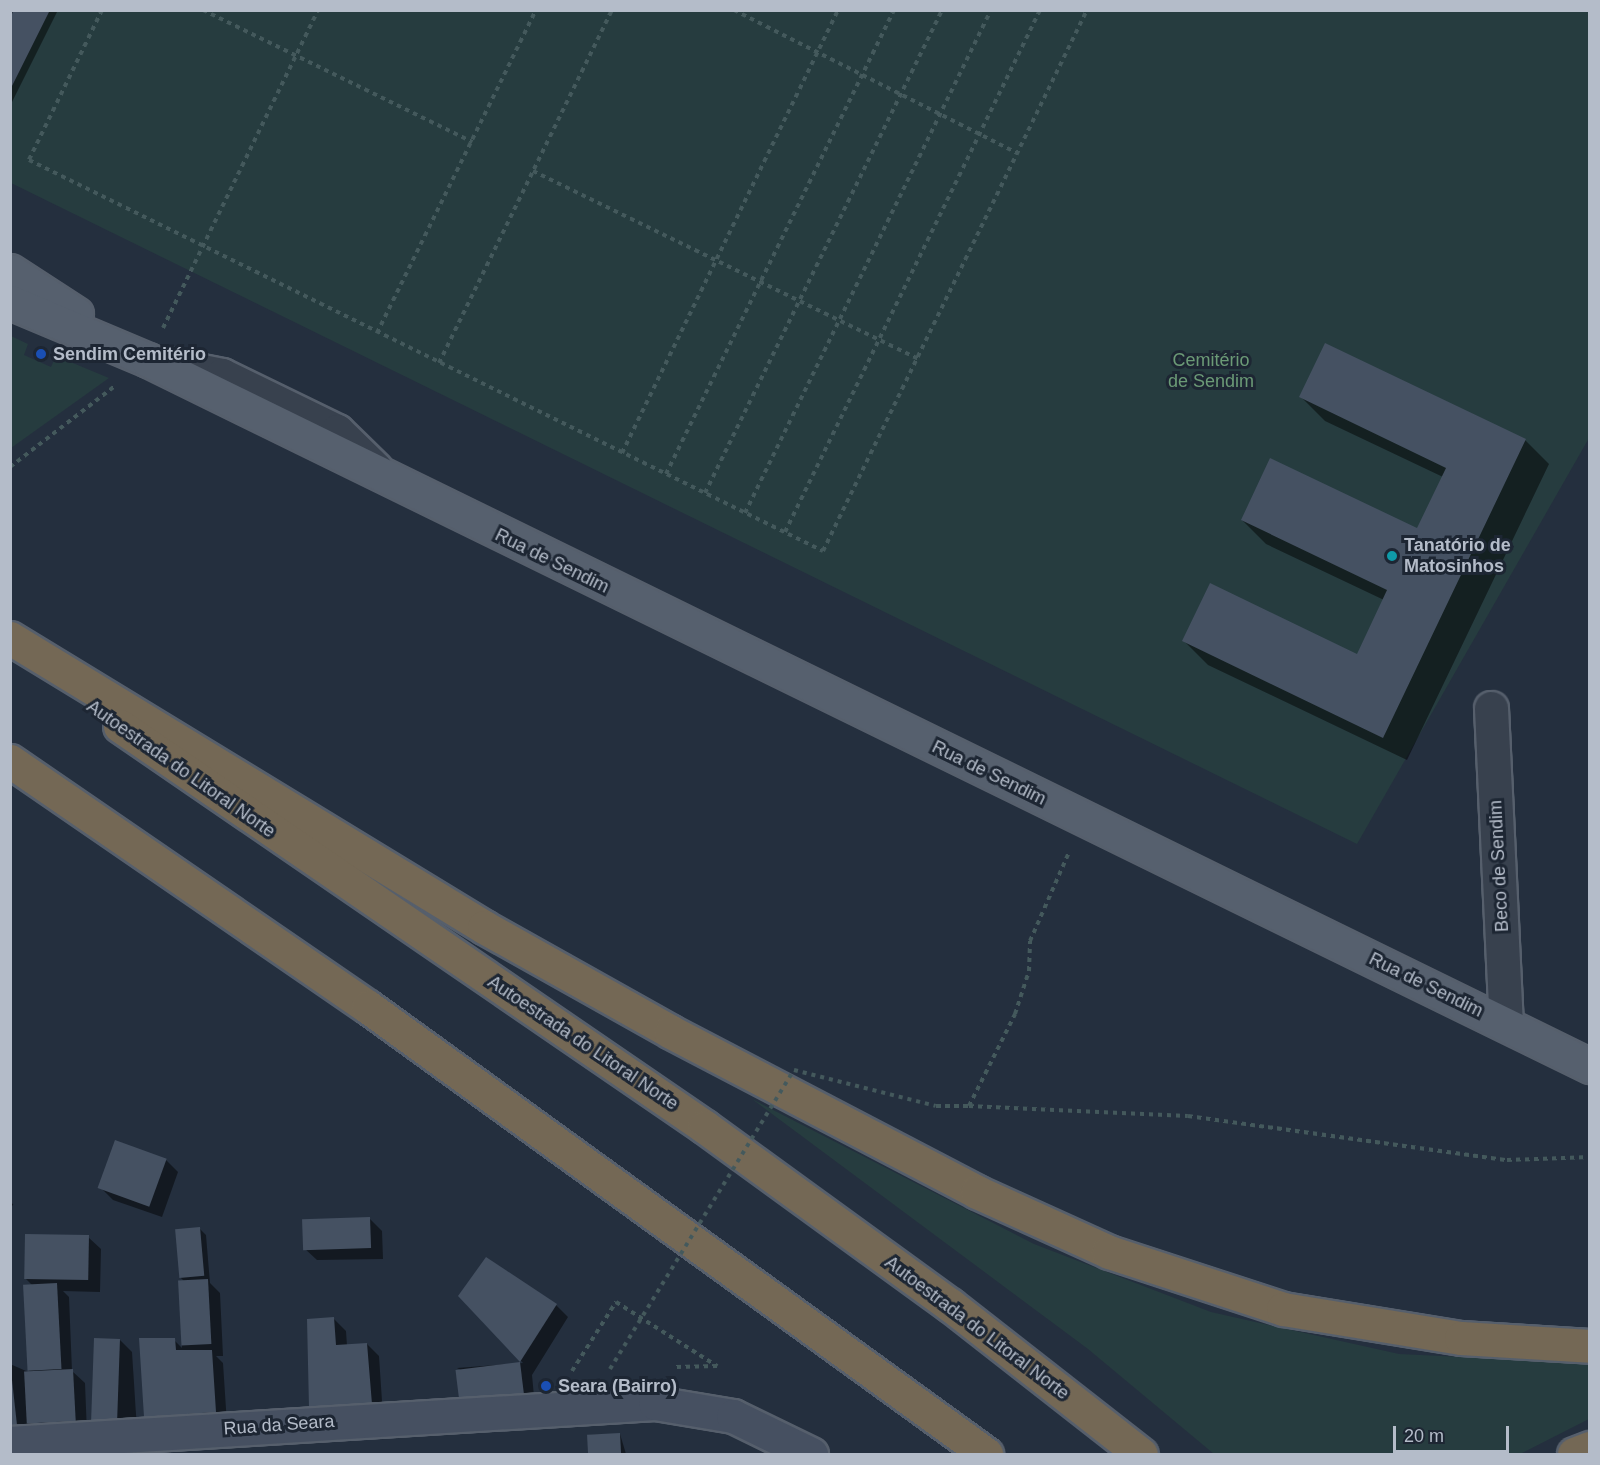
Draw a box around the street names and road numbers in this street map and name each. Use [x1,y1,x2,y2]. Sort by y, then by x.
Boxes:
street label: Rua de Sendim [492,524,612,598]
street label: Autoestrada do Litoral Norte [83,696,279,842]
street label: Rua de Sendim [929,736,1049,810]
street label: Beco de Sendim [1485,799,1513,933]
street label: Rua de Sendim [1366,948,1486,1022]
street label: Autoestrada do Litoral Norte [484,971,682,1115]
street label: Autoestrada do Litoral Norte [881,1252,1073,1404]
street label: Rua da Seara [223,1410,335,1440]

